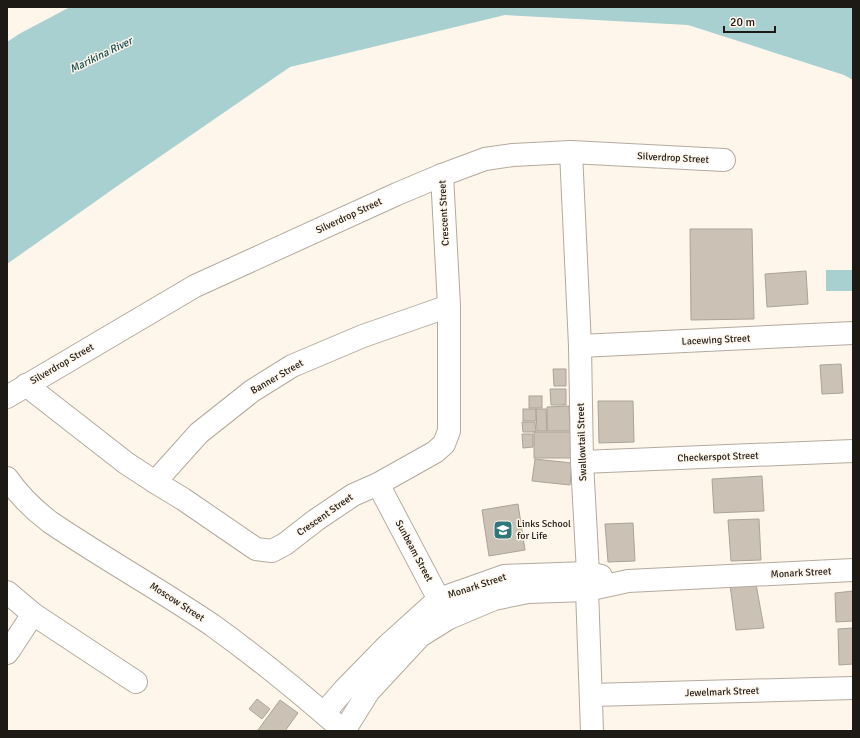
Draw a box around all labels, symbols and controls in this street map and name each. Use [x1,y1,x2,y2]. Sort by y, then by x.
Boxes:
scale bar [724,8,775,34]
text: 20 m [730,15,755,30]
water label: Marikina River [68,33,136,76]
street label: Silverdrop Street [637,150,710,166]
street label: Crescent Street [436,179,452,246]
street label: Silverdrop Street [314,195,384,237]
street label: Lacewing Street [681,332,751,348]
street label: Silverdrop Street [28,341,96,387]
street label: Banner Street [248,357,306,397]
street label: Swallowtail Street [575,402,589,481]
street label: Checkerspot Street [677,450,759,464]
street label: Crescent Street [295,491,356,539]
street label: Sunbeam Street [393,518,436,584]
place label: Links School for Life [517,518,571,542]
school or university icon: Links School for Life [492,519,514,541]
street label: Monark Street [770,565,832,581]
street label: Monark Street [446,571,508,601]
street label: Moscow Street [147,580,207,624]
street label: Jewelmark Street [685,685,760,699]

